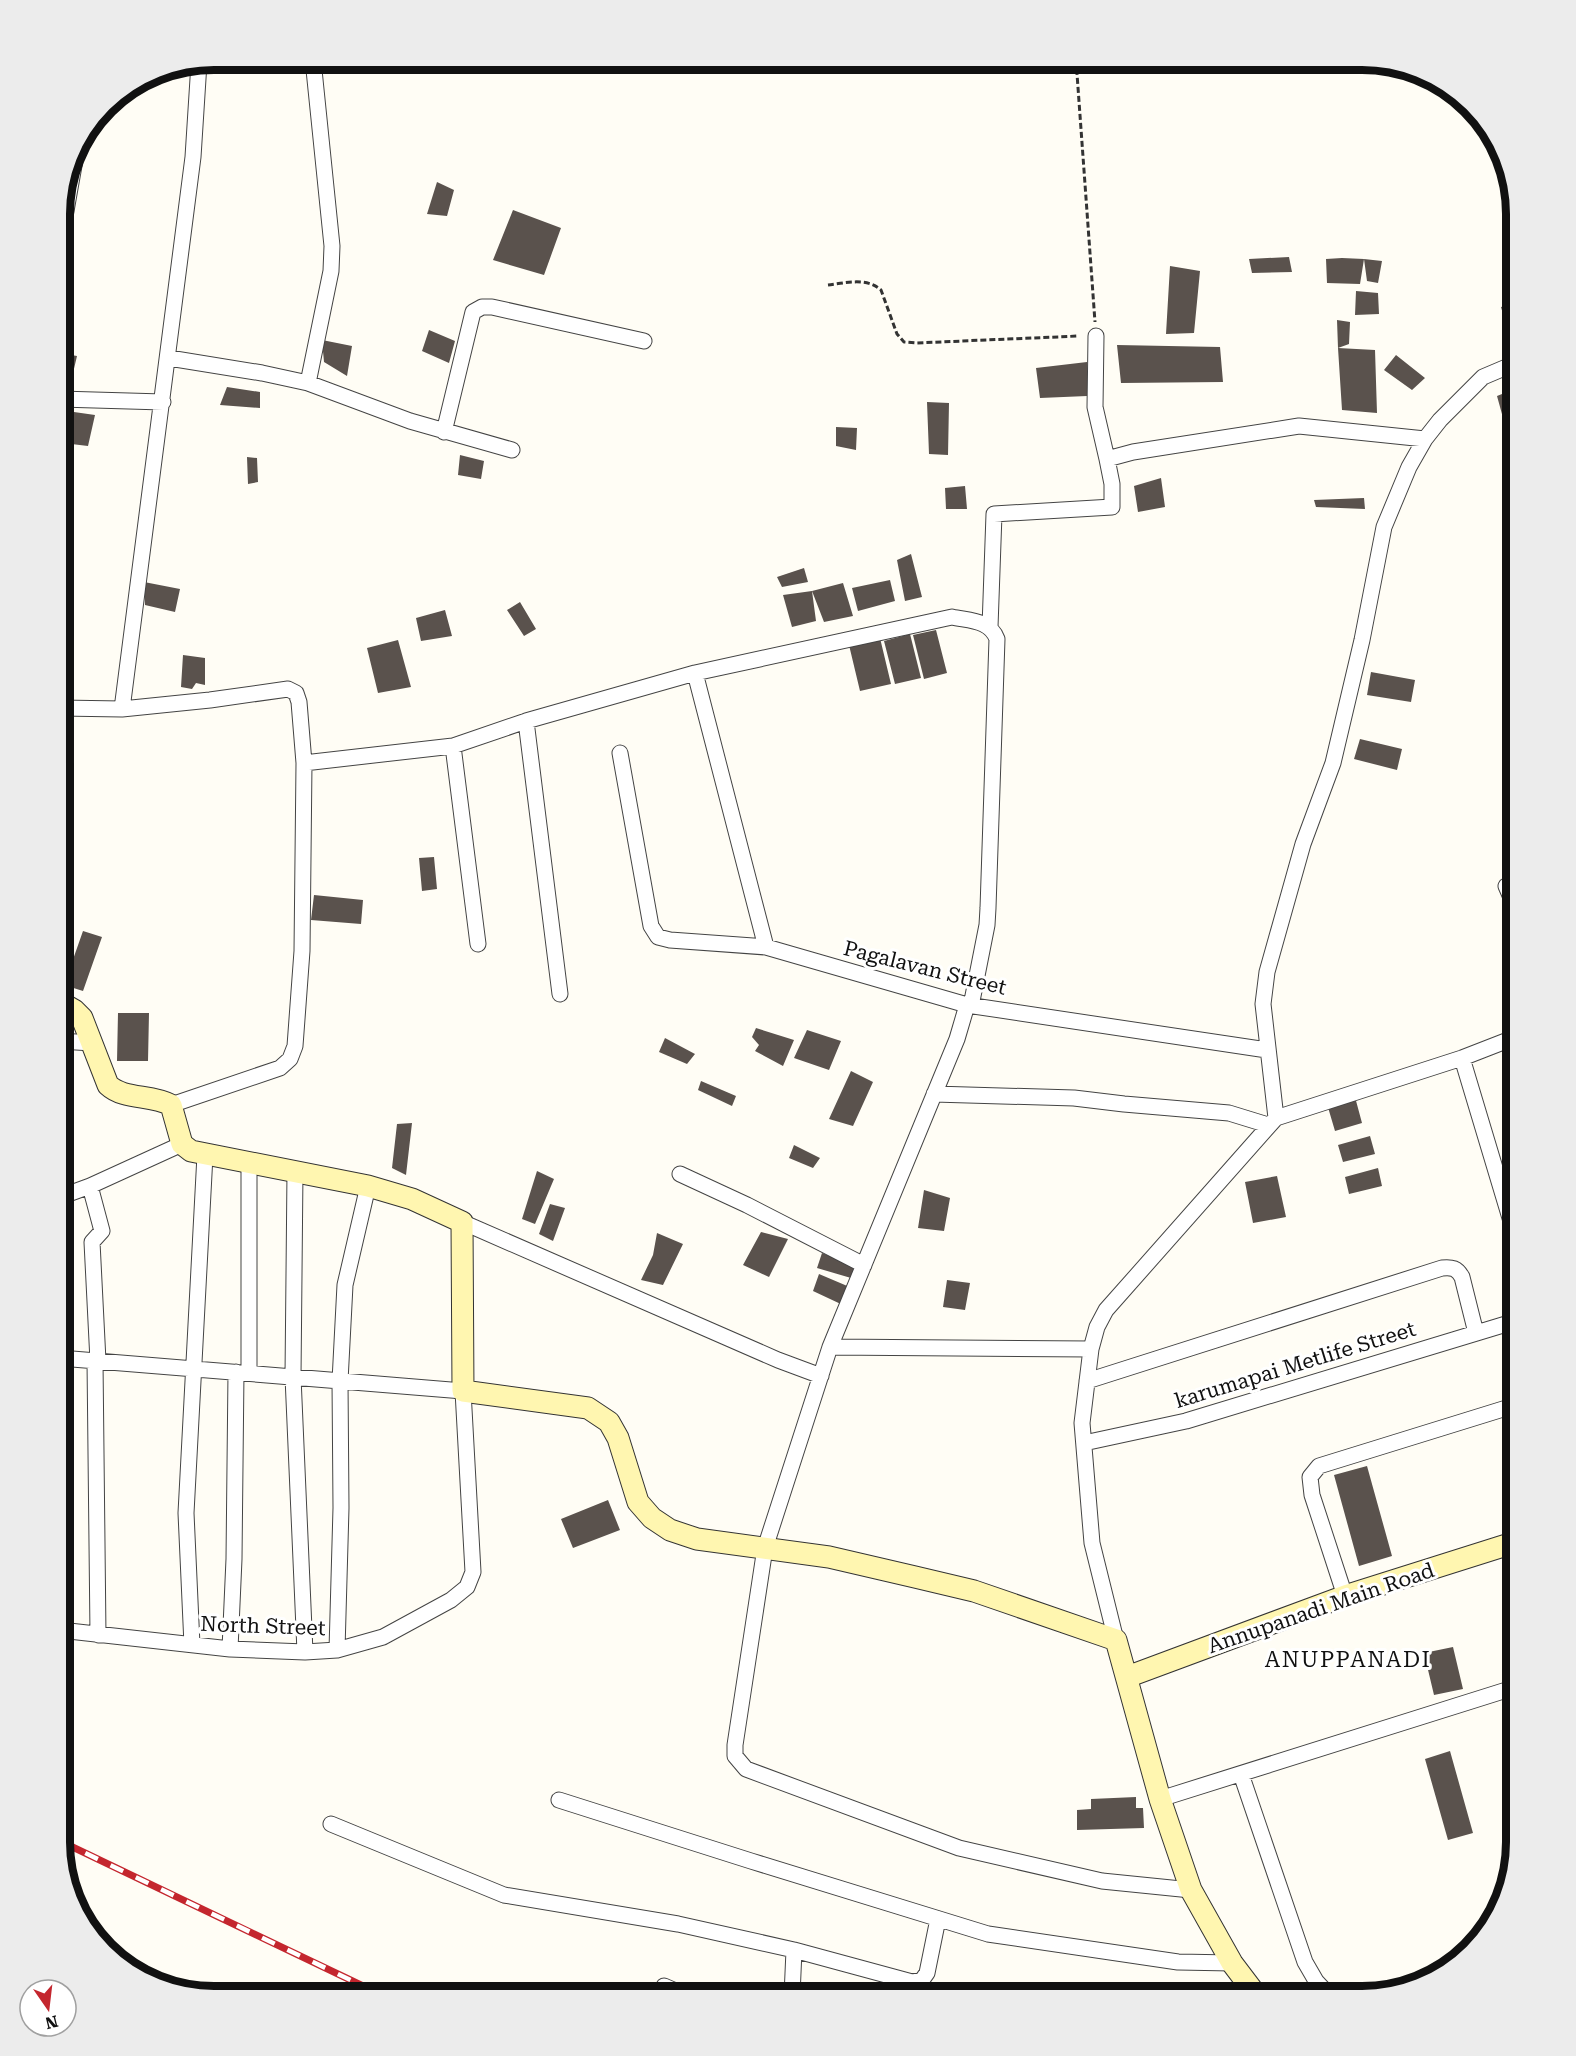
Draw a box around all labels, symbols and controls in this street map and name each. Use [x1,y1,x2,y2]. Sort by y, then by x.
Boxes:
street label: Pagalavan Street [841,936,1009,1000]
street label: karumapai Metlife Street [1172,1317,1419,1413]
street label: Annupanadi Main Road [1205,1558,1438,1658]
street label: North Street [200,1612,326,1640]
district label: ANUPPANADI [1265,1647,1431,1672]
north arrow [18,1978,78,2038]
text: N [43,2011,60,2033]

